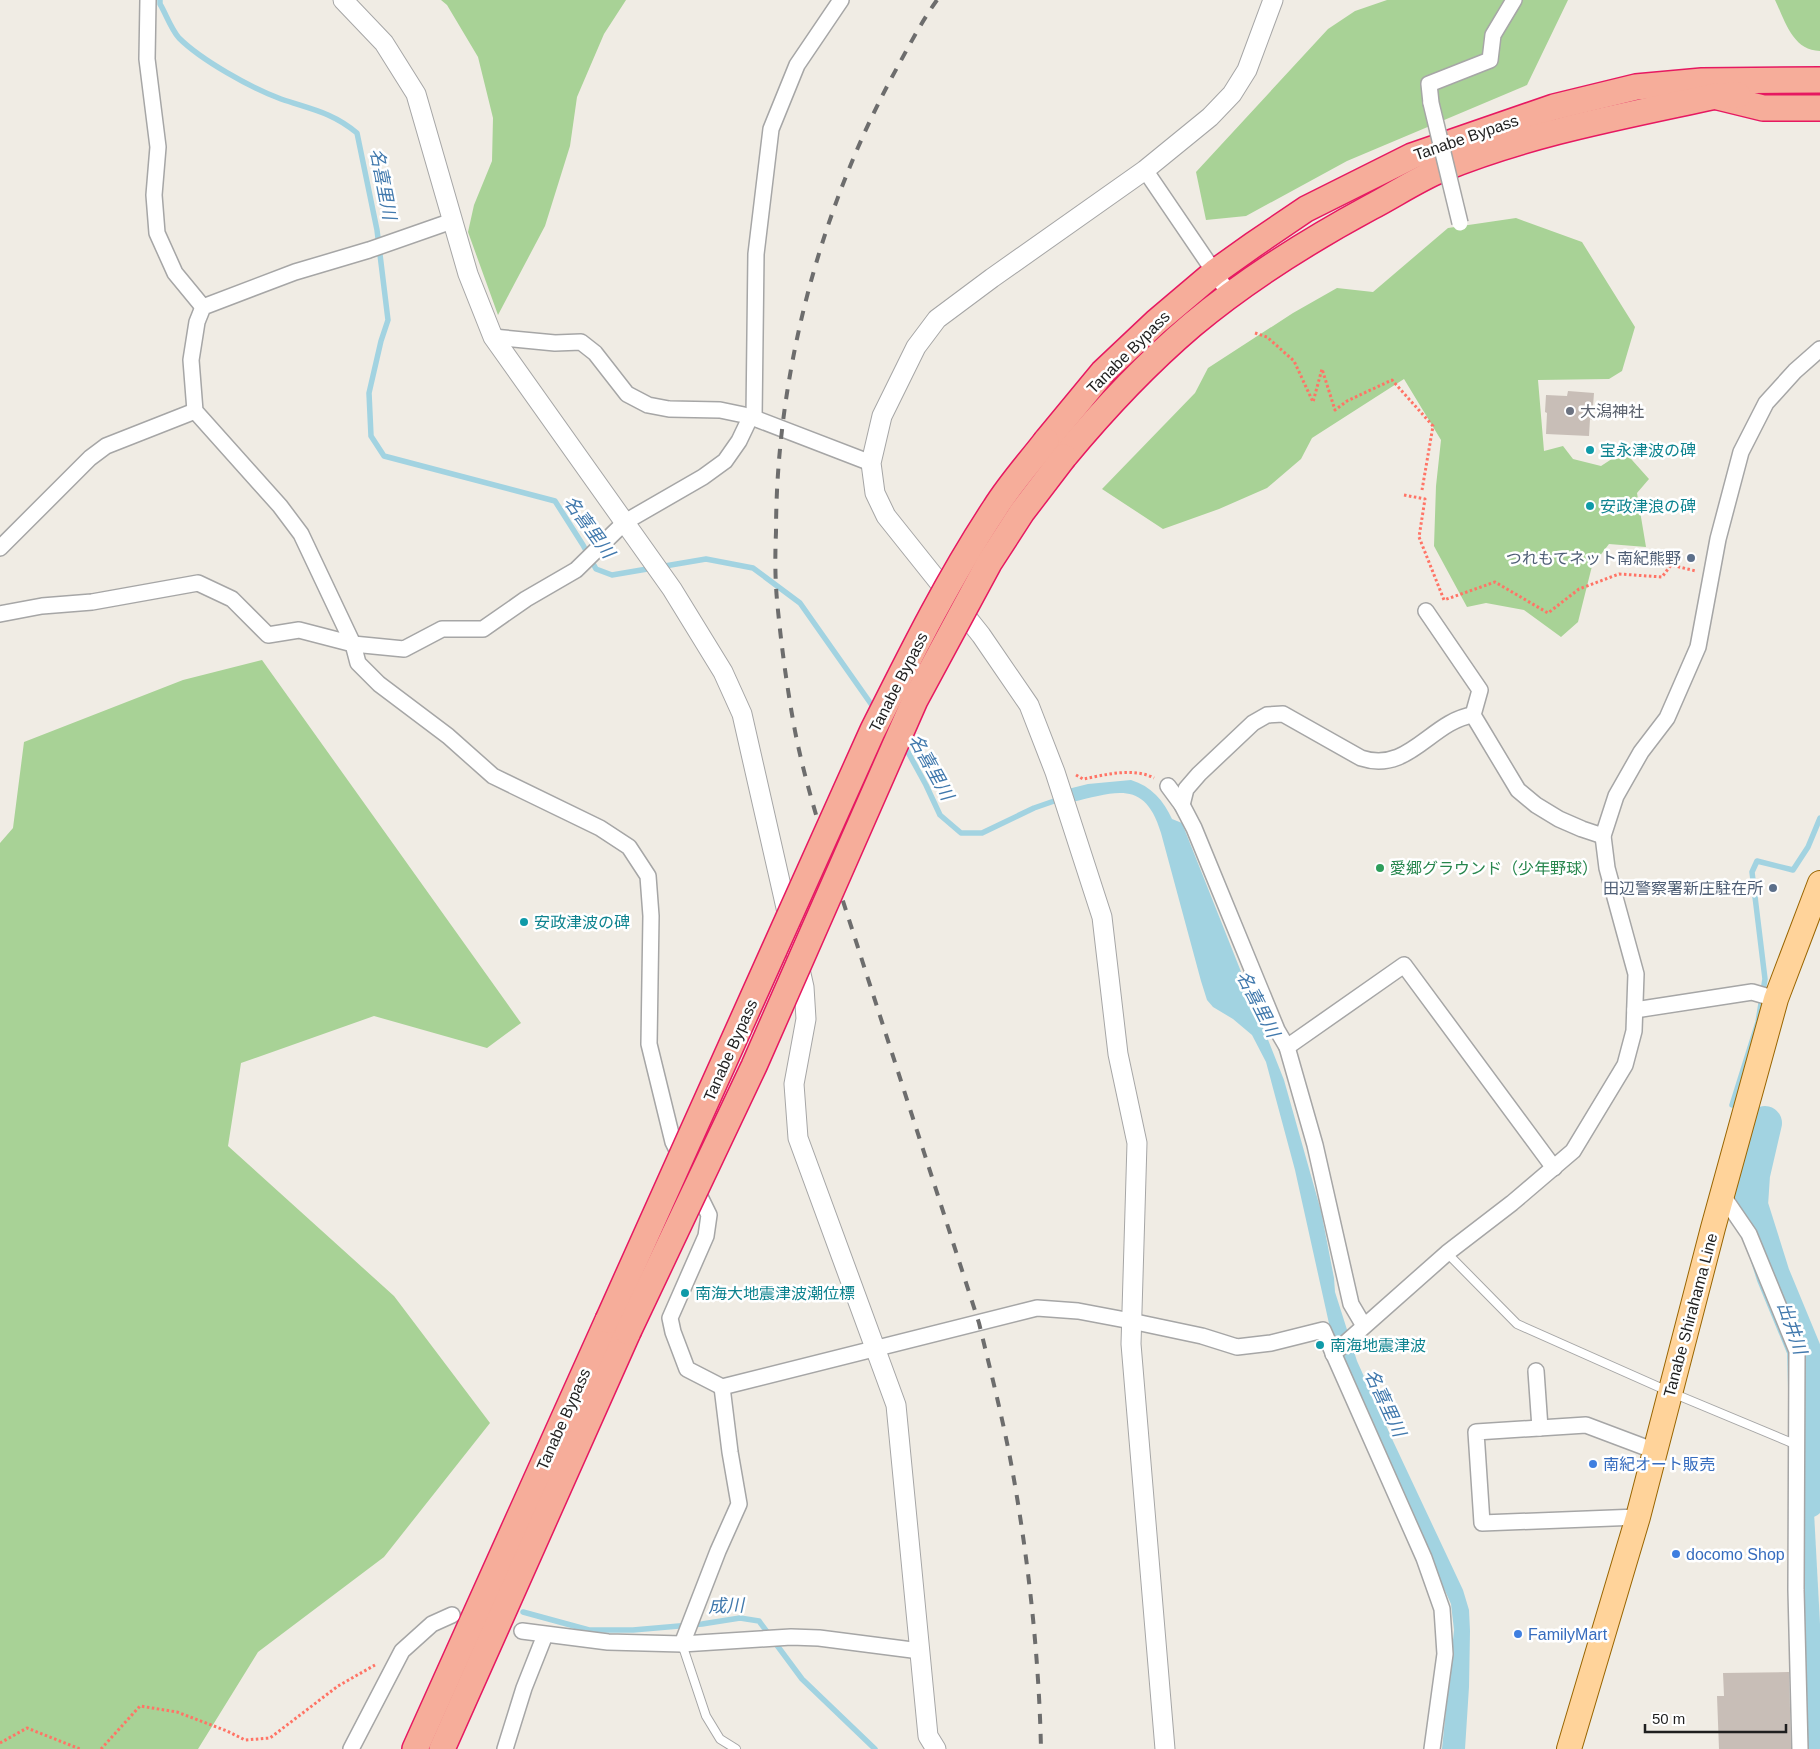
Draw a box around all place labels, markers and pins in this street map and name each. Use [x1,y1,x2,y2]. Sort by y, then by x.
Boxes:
place label: 大潟神社 [1580,403,1644,420]
marker: 大潟神社 [1564,405,1576,417]
place label: 宝永津波の碑 [1600,442,1696,459]
marker: 宝永津波の碑 [1584,444,1596,456]
place label: 安政津浪の碑 [1600,498,1696,515]
marker: 安政津浪の碑 [1584,500,1596,512]
place label: つれもてネット南紀熊野 [1506,550,1681,567]
marker: つれもてネット南紀熊野 [1685,552,1697,564]
place label: 愛郷グラウンド（少年野球） [1390,860,1598,877]
marker: 愛郷グラウンド（少年野球） [1374,862,1386,874]
place label: 田辺警察署新庄駐在所 [1603,880,1763,897]
marker: 田辺警察署新庄駐在所 [1767,882,1779,894]
place label: 安政津波の碑 [534,914,630,931]
marker: 安政津波の碑 [518,916,530,928]
place label: 南海大地震津波潮位標 [695,1285,855,1302]
marker: 南海大地震津波潮位標 [679,1287,691,1299]
place label: 南海地震津波 [1330,1337,1426,1354]
marker: 南海地震津波 [1314,1339,1326,1351]
place label: 南紀オート販売 [1603,1456,1715,1473]
marker: 南紀オート販売 [1587,1458,1599,1470]
place label: docomo Shop [1686,1546,1785,1563]
marker: docomo Shop [1670,1548,1682,1560]
place label: FamilyMart [1528,1626,1608,1643]
marker: FamilyMart [1512,1628,1524,1640]

